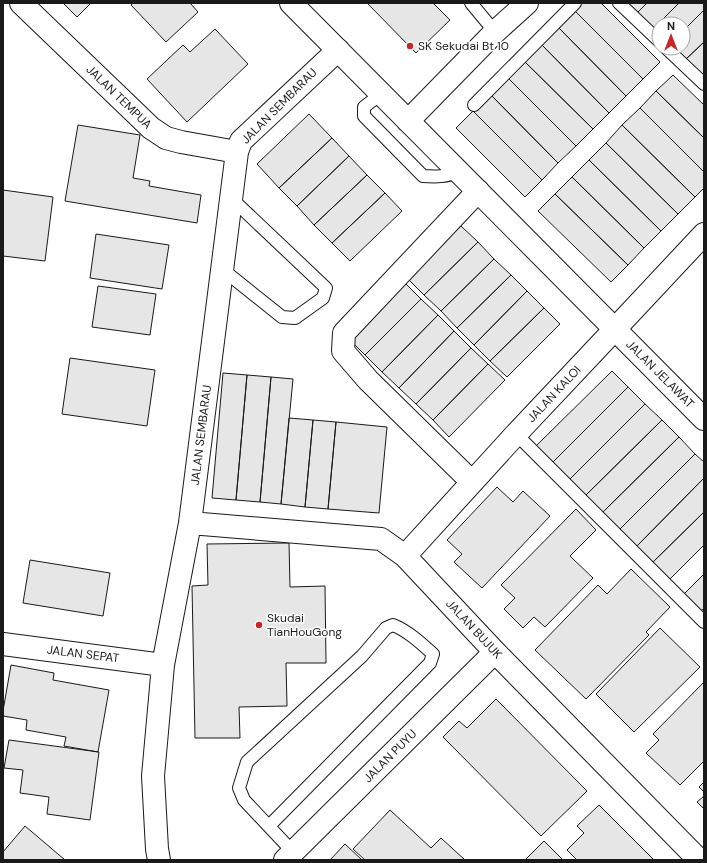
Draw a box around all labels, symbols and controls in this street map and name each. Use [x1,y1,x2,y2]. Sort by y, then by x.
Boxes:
north arrow [651,16,691,56]
text: N [667,19,675,33]
place label: SK Sekudai Bt 10 [418,38,509,54]
marker: SK Sekudai Bt 10 [405,41,415,51]
street label: JALAN TEMPUA [83,62,155,132]
street label: JALAN SEMBARAU [238,65,320,147]
street label: JALAN JELAWAT [622,336,698,412]
street label: JALAN KALOI [524,362,584,426]
street label: JALAN SEMBARAU [187,384,215,486]
street label: JALAN BUJUK [442,596,506,662]
place label: Skudai TianHouGong [267,610,342,640]
marker: Skudai TianHouGong [254,620,264,630]
street label: JALAN SEPAT [46,642,120,666]
street label: JALAN PUYU [360,726,420,786]

